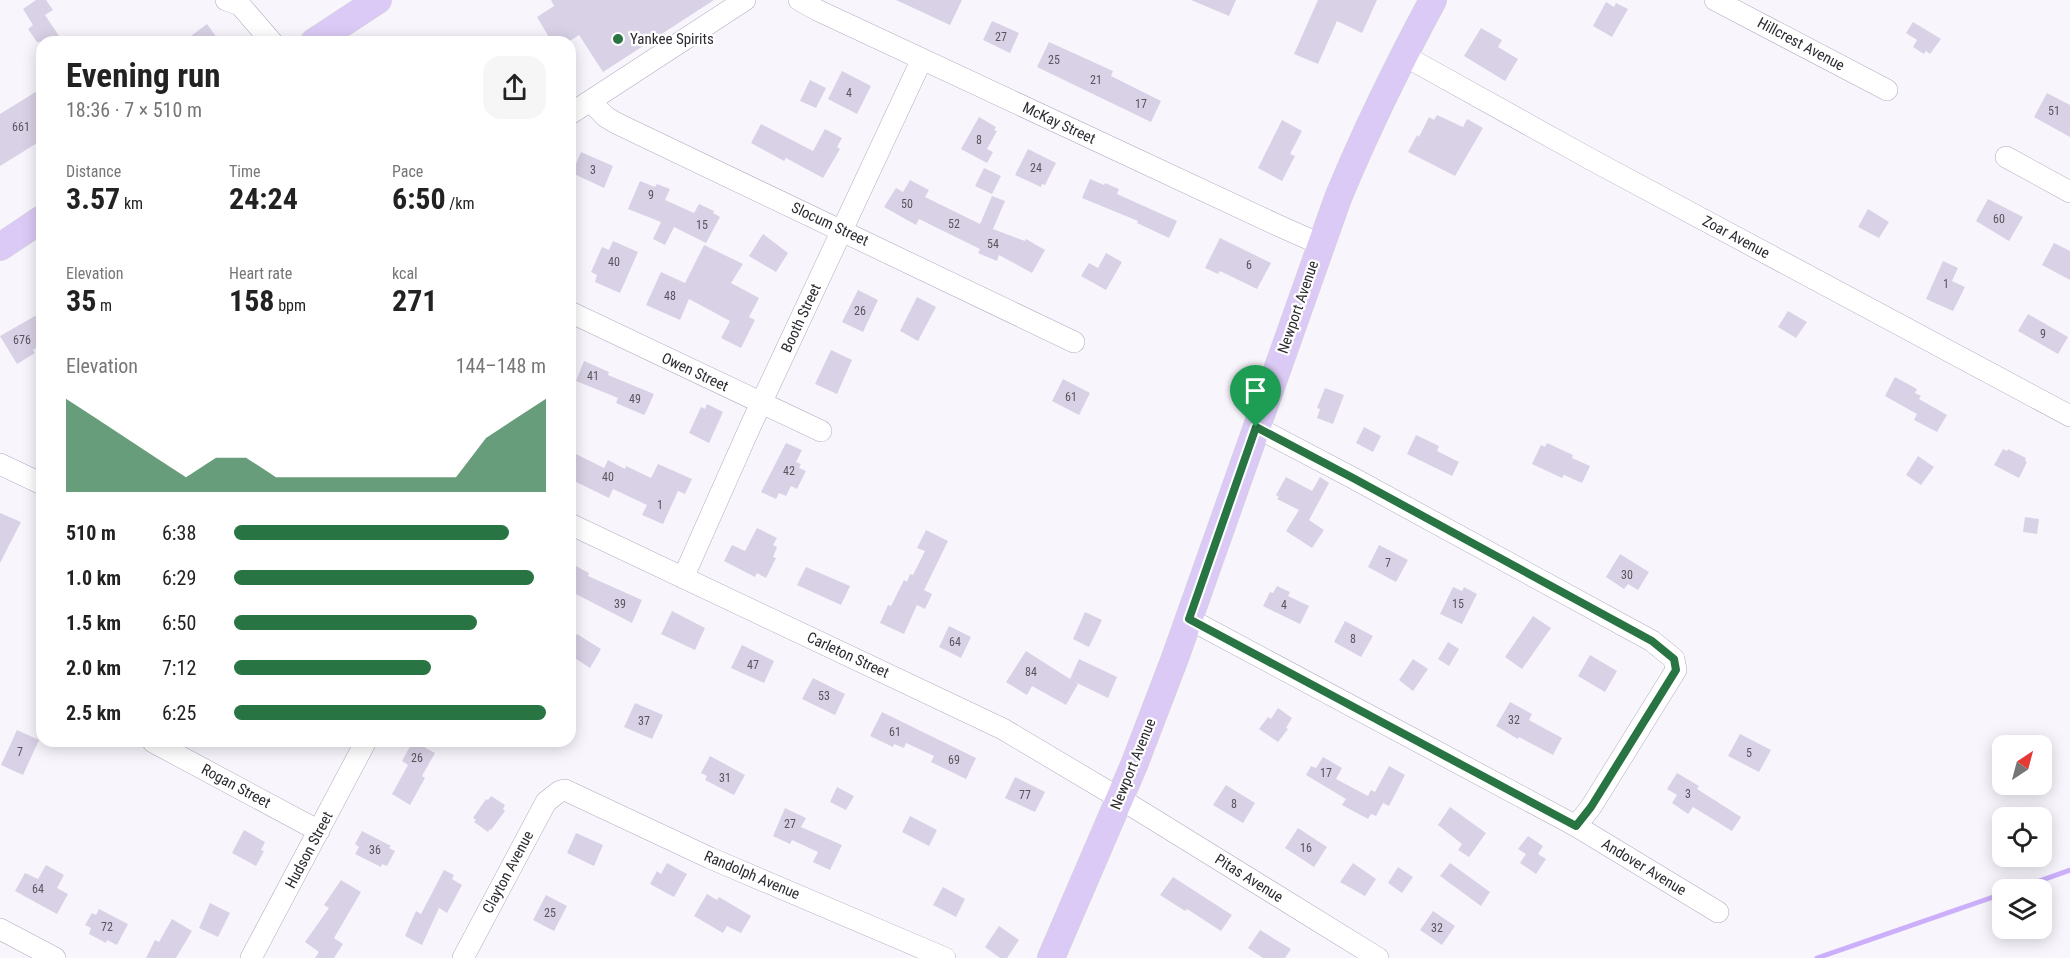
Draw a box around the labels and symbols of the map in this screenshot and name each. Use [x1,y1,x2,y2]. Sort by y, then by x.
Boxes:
street label: Hillcrest Avenue [1754,14,1848,74]
place label: Yankee Spirits [630,30,714,48]
house number: 27 [995,30,1007,44]
marker: Yankee Spirits [611,32,625,46]
house number: 25 [1048,53,1060,67]
house number: 21 [1090,73,1102,87]
house number: 4 [846,86,852,100]
house number: 17 [1135,97,1147,111]
street label: McKay Street [1020,98,1098,148]
house number: 51 [2048,104,2060,118]
house number: 661 [12,120,30,134]
house number: 8 [976,133,982,147]
house number: 24 [1030,161,1042,175]
house number: 3 [590,163,596,177]
house number: 9 [648,188,654,202]
house number: 50 [901,197,913,211]
street label: Slocum Street [789,198,871,250]
street label: Zoar Avenue [1699,212,1773,262]
house number: 60 [1993,212,2005,226]
house number: 52 [948,217,960,231]
house number: 15 [696,218,708,232]
house number: 54 [987,237,999,251]
house number: 40 [608,255,620,269]
house number: 6 [1246,258,1252,272]
street label: Newport Avenue [1274,258,1322,356]
house number: 1 [1943,277,1949,291]
street label: Booth Street [777,281,825,355]
house number: 48 [664,289,676,303]
house number: 26 [854,304,866,318]
house number: 9 [2040,327,2046,341]
house number: 676 [13,333,31,347]
street label: Owen Street [659,349,731,395]
pin [1230,365,1281,427]
house number: 41 [587,369,599,383]
house number: 61 [1065,390,1077,404]
house number: 49 [629,392,641,406]
house number: 42 [783,464,795,478]
house number: 40 [602,470,614,484]
house number: 1 [657,498,663,512]
house number: 7 [1385,556,1391,570]
house number: 30 [1621,568,1633,582]
house number: 39 [614,597,626,611]
house number: 15 [1452,597,1464,611]
house number: 4 [1281,598,1287,612]
street label: Carleton Street [804,628,892,682]
house number: 8 [1350,632,1356,646]
house number: 64 [949,635,961,649]
house number: 47 [747,658,759,672]
house number: 84 [1025,665,1037,679]
house number: 53 [818,689,830,703]
house number: 32 [1508,713,1520,727]
house number: 37 [638,714,650,728]
street label: Newport Avenue [1106,716,1160,812]
house number: 61 [889,725,901,739]
north arrow [1992,735,2052,795]
house number: 7 [17,745,23,759]
house number: 5 [1746,746,1752,760]
house number: 26 [411,751,423,765]
house number: 69 [948,753,960,767]
street label: Rogan Street [198,760,274,812]
house number: 17 [1320,766,1332,780]
house number: 31 [719,771,731,785]
house number: 3 [1685,787,1691,801]
house number: 77 [1019,788,1031,802]
house number: 8 [1231,797,1237,811]
street label: Hudson Street [281,809,337,891]
house number: 27 [784,817,796,831]
street label: Clayton Avenue [479,828,537,916]
street label: Andover Avenue [1599,835,1689,899]
house number: 16 [1300,841,1312,855]
house number: 36 [369,843,381,857]
street label: Randolph Avenue [701,847,803,903]
street label: Pitas Avenue [1212,850,1286,906]
house number: 64 [32,882,44,896]
house number: 25 [544,906,556,920]
house number: 72 [101,920,113,934]
house number: 32 [1431,921,1443,935]

